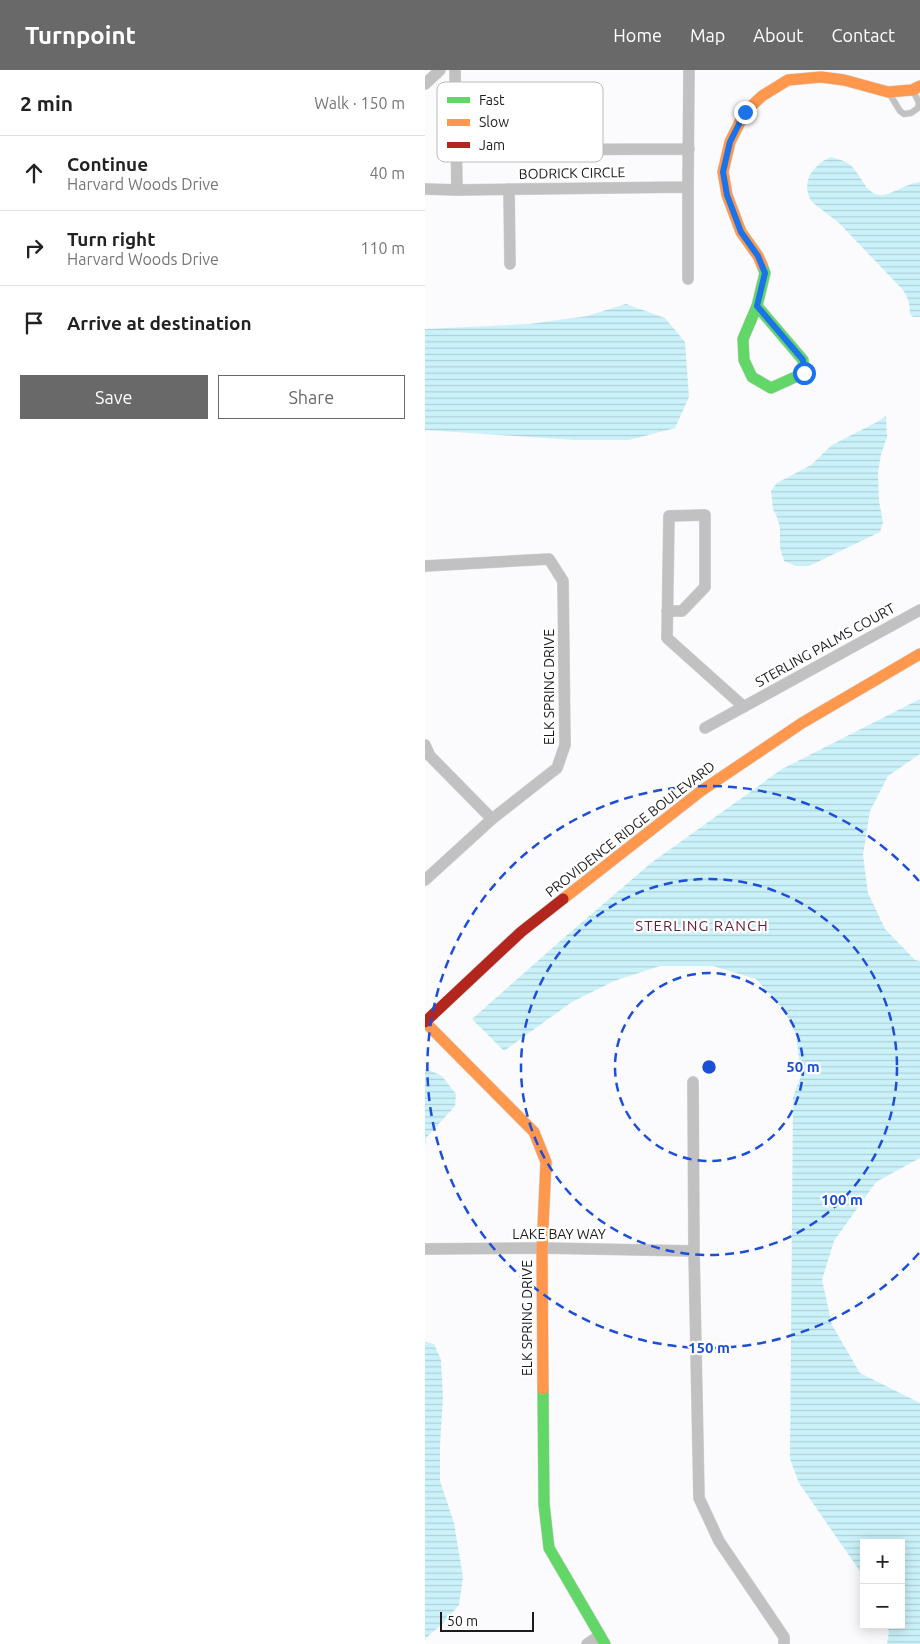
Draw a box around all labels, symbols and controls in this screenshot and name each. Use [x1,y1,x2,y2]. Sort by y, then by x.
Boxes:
text: Turnpoint [25,22,136,49]
text: Home [613,25,662,45]
text: Map [690,25,725,45]
text: About [753,25,803,45]
text: Contact [831,25,895,45]
legend [437,82,603,162]
text: 2 min [20,91,73,115]
text: Fast [479,92,505,108]
text: Walk · 150 m [314,94,405,112]
route end [734,101,757,124]
text: Slow [479,114,509,130]
text: Jam [479,137,505,153]
text: Continue [67,153,148,175]
icon: ahead [20,159,48,187]
text: 40 m [369,164,405,182]
street label: BODRICK CIRCLE [519,164,626,182]
text: Harvard Woods Drive [67,175,219,193]
text: Turn right [67,228,155,250]
icon: right [20,234,48,262]
text: 110 m [360,239,405,257]
text: Harvard Woods Drive [67,250,219,268]
icon: arrive [20,309,48,337]
text: Arrive at destination [67,312,252,334]
route start [793,362,816,385]
button: Save [20,375,208,419]
button: Share [218,375,405,419]
street label: STERLING PALMS COURT [752,600,898,690]
street label: ELK SPRING DRIVE [541,629,557,745]
street label: PROVIDENCE RIDGE BOULEVARD [542,758,718,900]
district label: STERLING RANCH [635,917,769,934]
centre of rings [700,1058,718,1076]
text: 50 m [786,1058,820,1075]
text: 100 m [821,1191,863,1208]
street label: LAKE BAY WAY [512,1226,606,1242]
street label: ELK SPRING DRIVE [519,1260,535,1376]
text: 150 m [688,1339,730,1356]
map controls [860,1539,905,1629]
button: + [860,1539,905,1584]
button: − [860,1584,905,1629]
scale bar [440,1609,534,1632]
text: 50 m [447,1613,478,1629]

